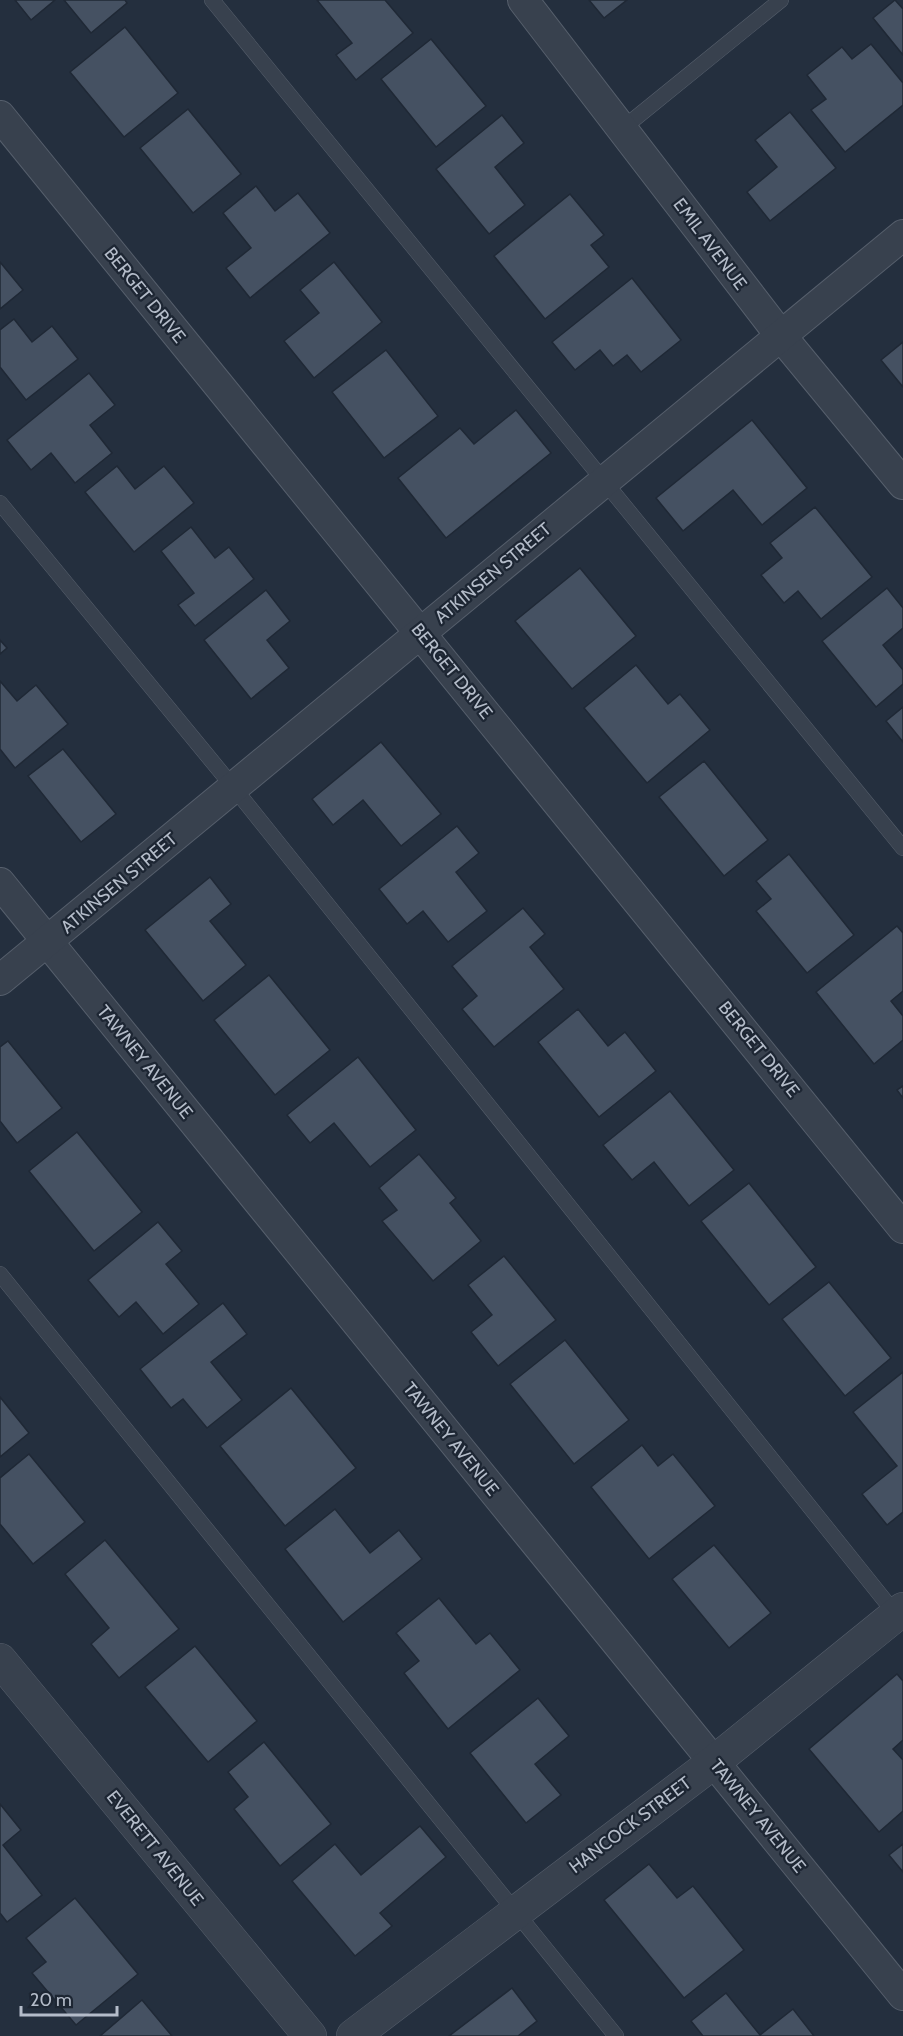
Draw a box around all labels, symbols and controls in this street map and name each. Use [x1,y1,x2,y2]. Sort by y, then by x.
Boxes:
street label: EMIL AVENUE [668,194,752,294]
street label: BERGET DRIVE [100,243,190,347]
street label: ATKINSEN STREET [430,518,556,628]
street label: BERGET DRIVE [407,619,497,723]
street label: ATKINSEN STREET [56,828,182,938]
street label: BERGET DRIVE [714,997,804,1101]
street label: TAWNEY AVENUE [92,1001,198,1123]
street label: TAWNEY AVENUE [398,1378,504,1500]
street label: TAWNEY AVENUE [705,1755,811,1877]
street label: HANCOCK STREET [565,1772,696,1878]
street label: EVERETT AVENUE [102,1786,208,1910]
scale bar [21,1979,117,2017]
text: 20 m [30,1989,72,2011]

